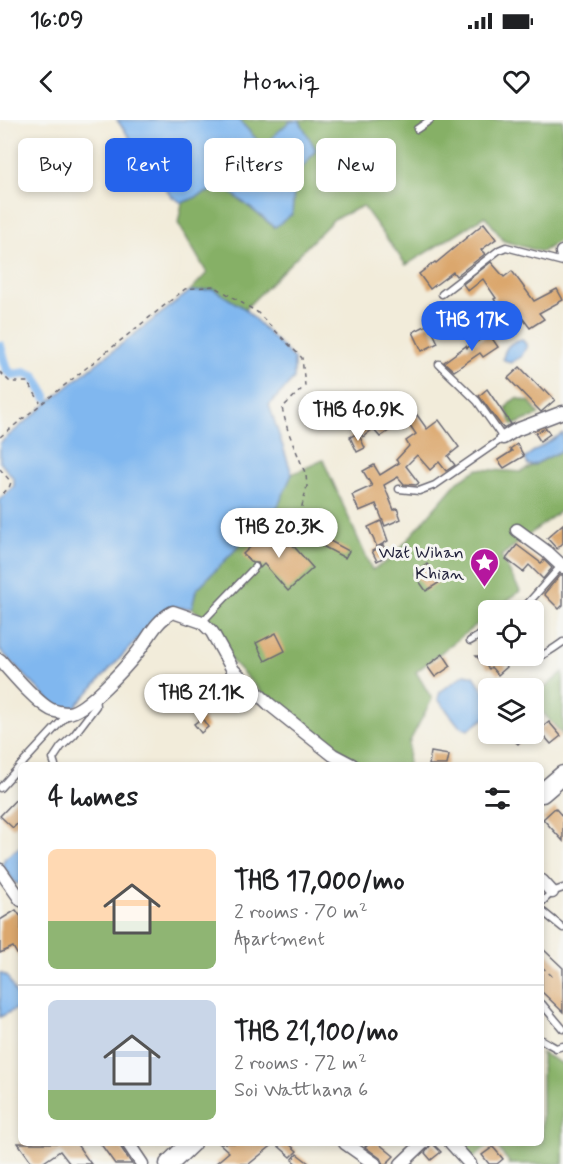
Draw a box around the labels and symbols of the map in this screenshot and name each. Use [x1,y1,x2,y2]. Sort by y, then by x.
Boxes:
pin: THB 17K [417,301,527,352]
pin: THB 40.9K [289,391,427,442]
pin: THB 20.3K [210,508,348,559]
place label: Wat Wihan Khian [379,541,464,586]
place icon: Wat Wihan Khian [469,546,501,588]
pin: THB 21.1K [132,674,270,725]

